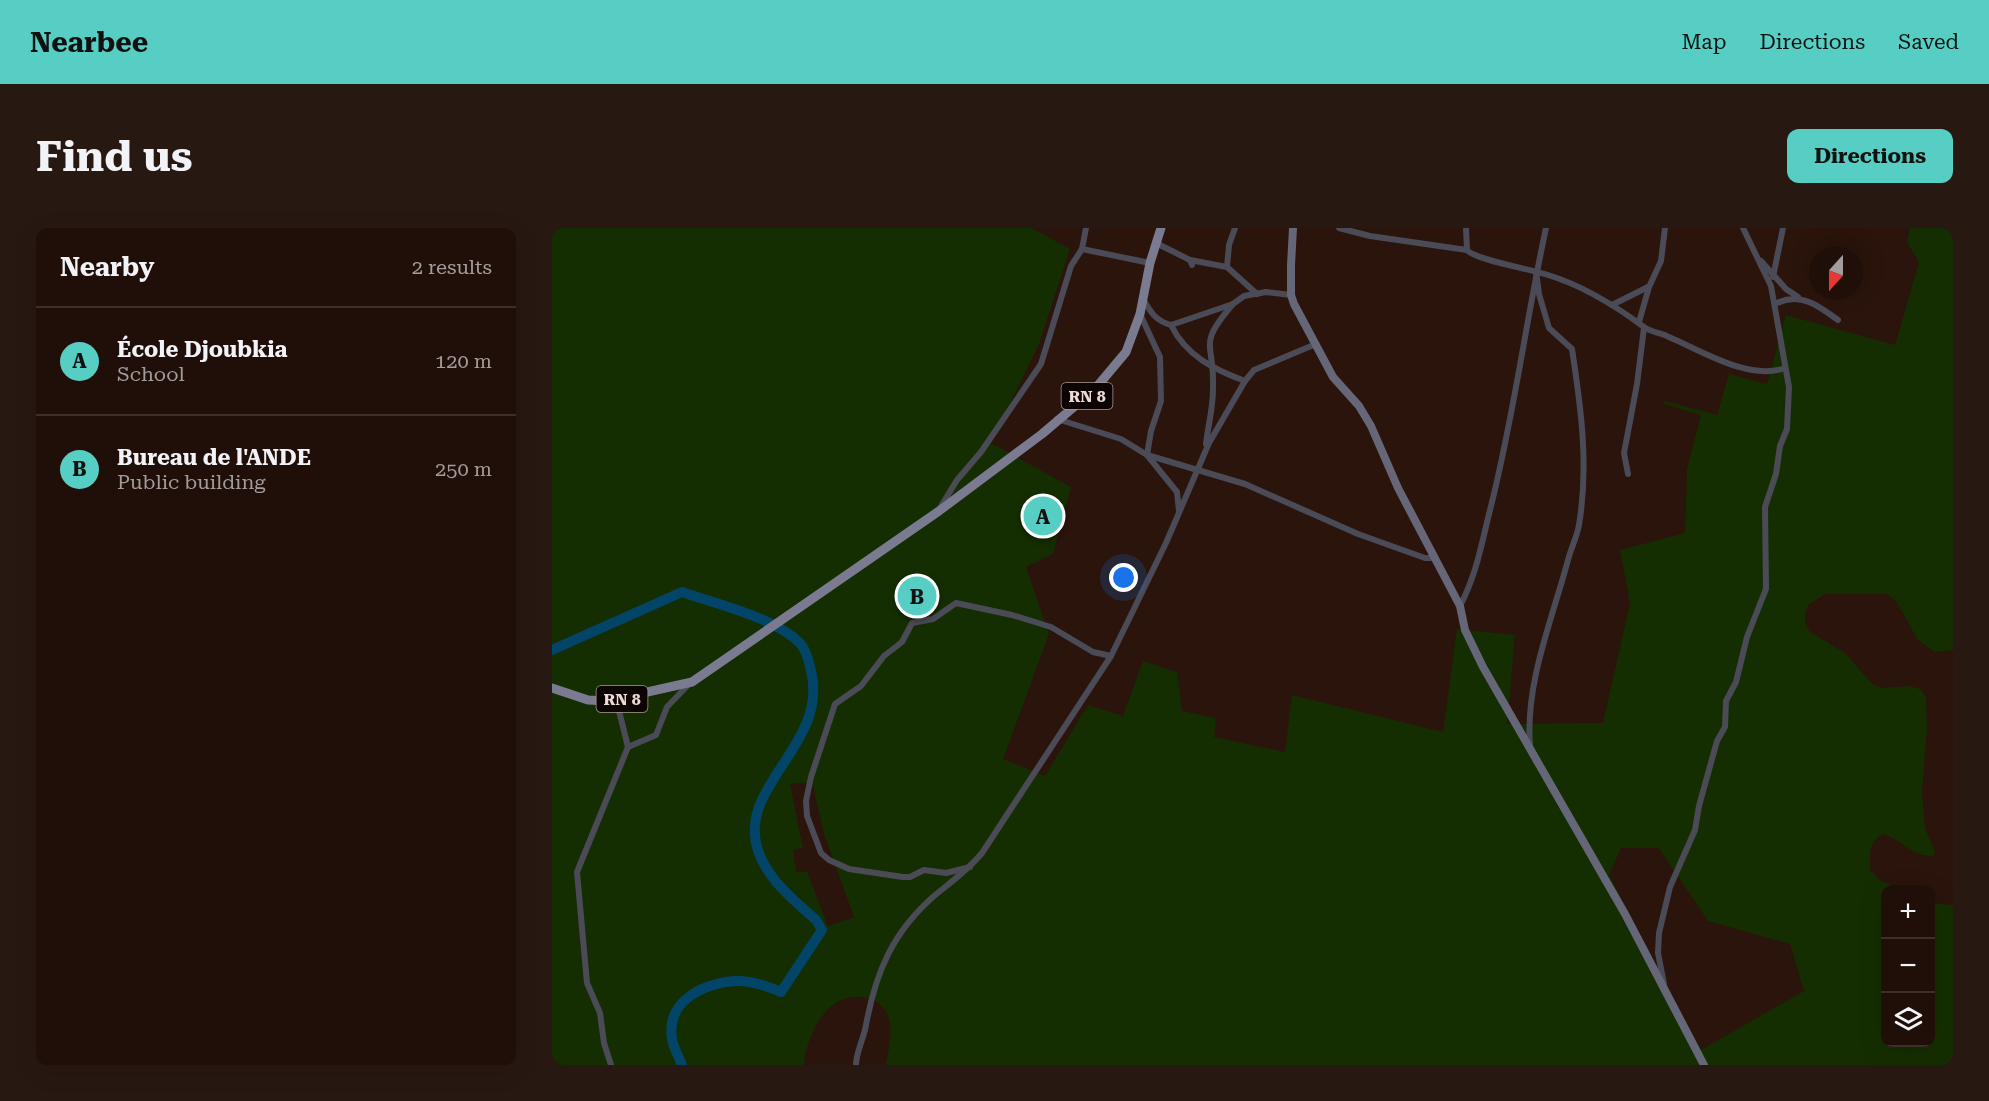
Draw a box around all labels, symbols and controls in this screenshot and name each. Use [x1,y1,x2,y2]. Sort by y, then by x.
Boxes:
text: Nearbee [30,26,148,59]
text: Map [1682,30,1726,54]
text: Directions [1759,30,1865,54]
text: Saved [1898,30,1959,54]
button: Directions [1787,129,1953,183]
text: Find us [36,132,193,181]
north arrow [1809,246,1863,300]
text: Nearby [60,252,154,282]
text: 2 results [412,255,492,279]
text: École Djoubkia [117,337,287,362]
text: A [72,349,87,373]
text: 120 m [435,349,492,373]
text: School [117,362,185,386]
road number: RN 8 [1062,383,1112,409]
text: Bureau de l'ANDE [117,445,311,470]
text: B [72,457,87,481]
text: 250 m [435,457,492,481]
text: Public building [117,470,266,494]
pin: A [1024,494,1062,538]
your location [1109,563,1138,592]
pin: B [898,574,937,619]
road number: RN 8 [596,686,648,712]
map controls [1881,885,1935,1047]
button: + [1881,885,1935,939]
button: − [1881,939,1935,993]
button: layers [1881,993,1935,1047]

